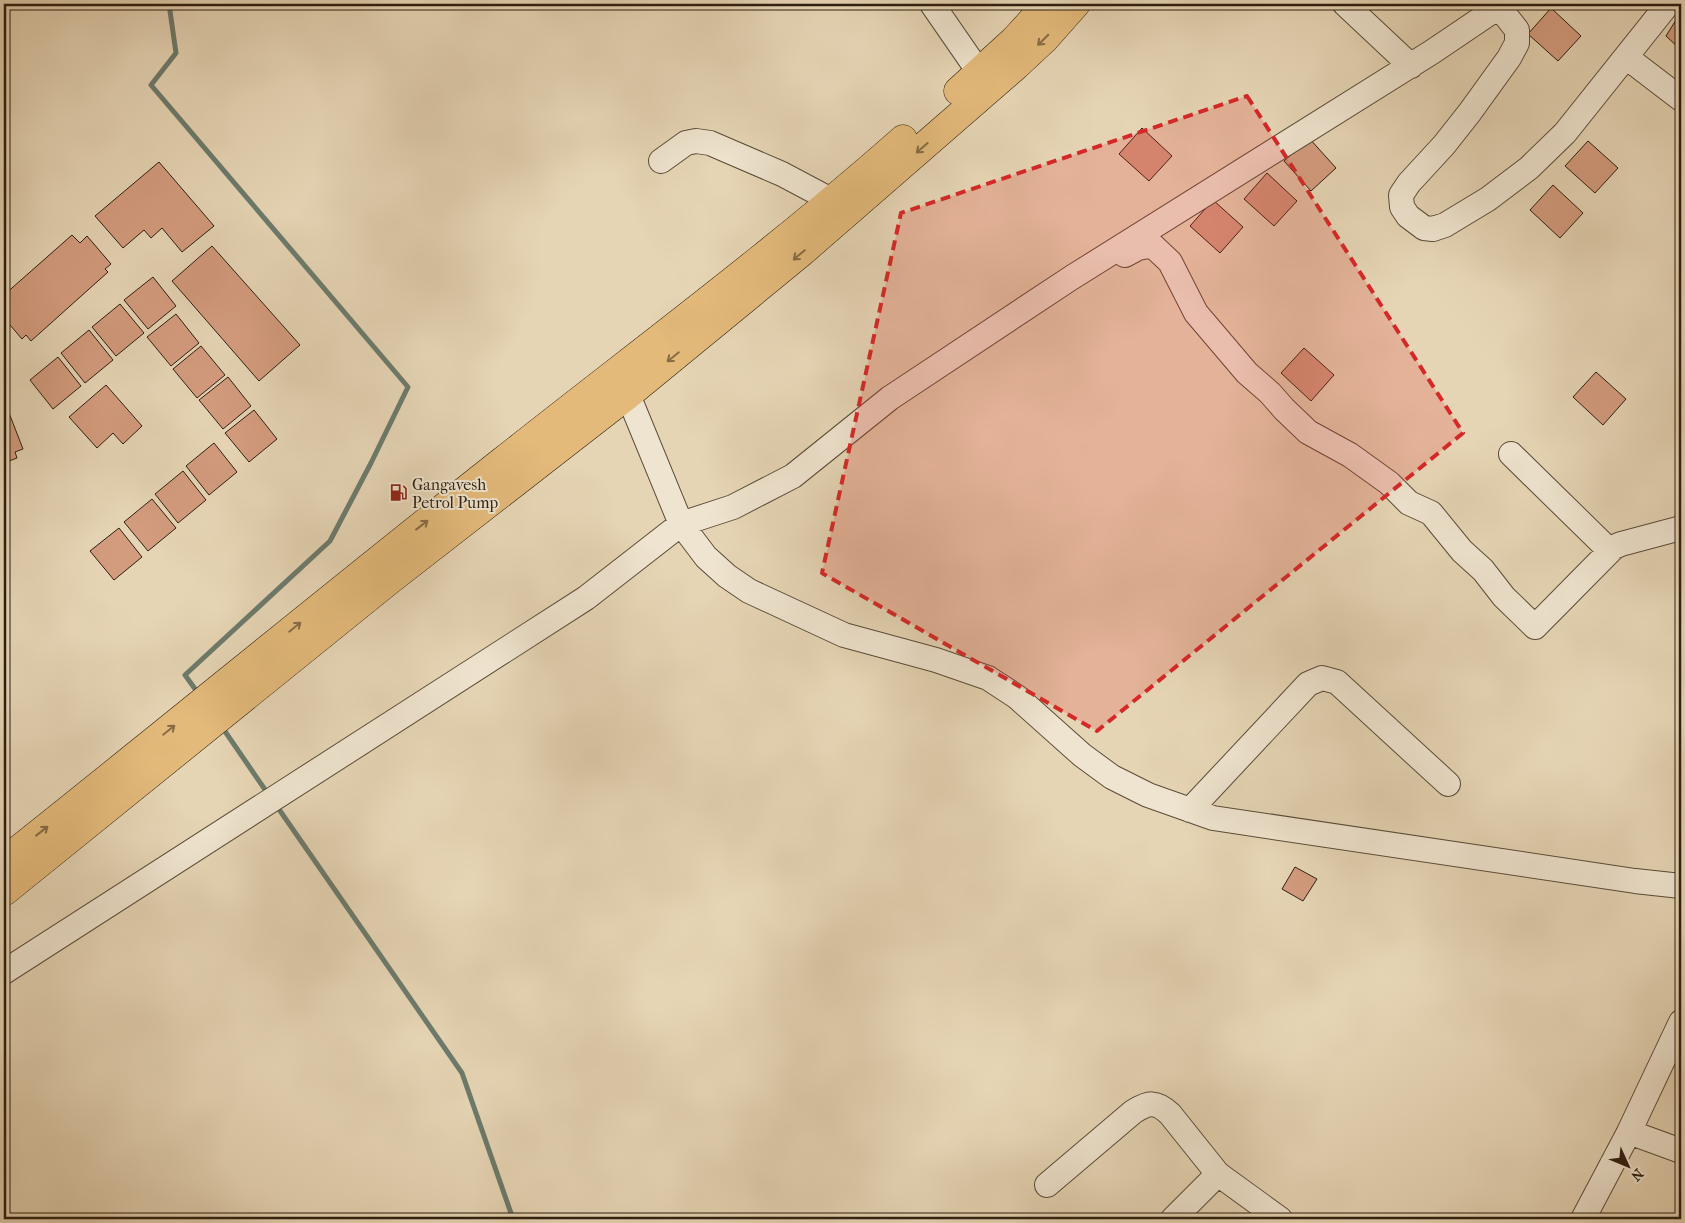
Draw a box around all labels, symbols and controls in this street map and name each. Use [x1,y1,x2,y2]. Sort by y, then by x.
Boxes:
one-way arrow [1037,34,1049,46]
one-way arrow [915,142,928,154]
one-way arrow [793,249,806,260]
one-way arrow [667,352,680,363]
place label: Gangavesh Petrol Pump [412,475,498,512]
fuel station icon: Gangavesh Petrol Pump [388,483,408,503]
one-way arrow [415,520,428,531]
one-way arrow [288,622,301,633]
one-way arrow [162,724,175,735]
one-way arrow [35,825,48,836]
north arrow [1602,1140,1652,1190]
text: N [1627,1165,1647,1185]

